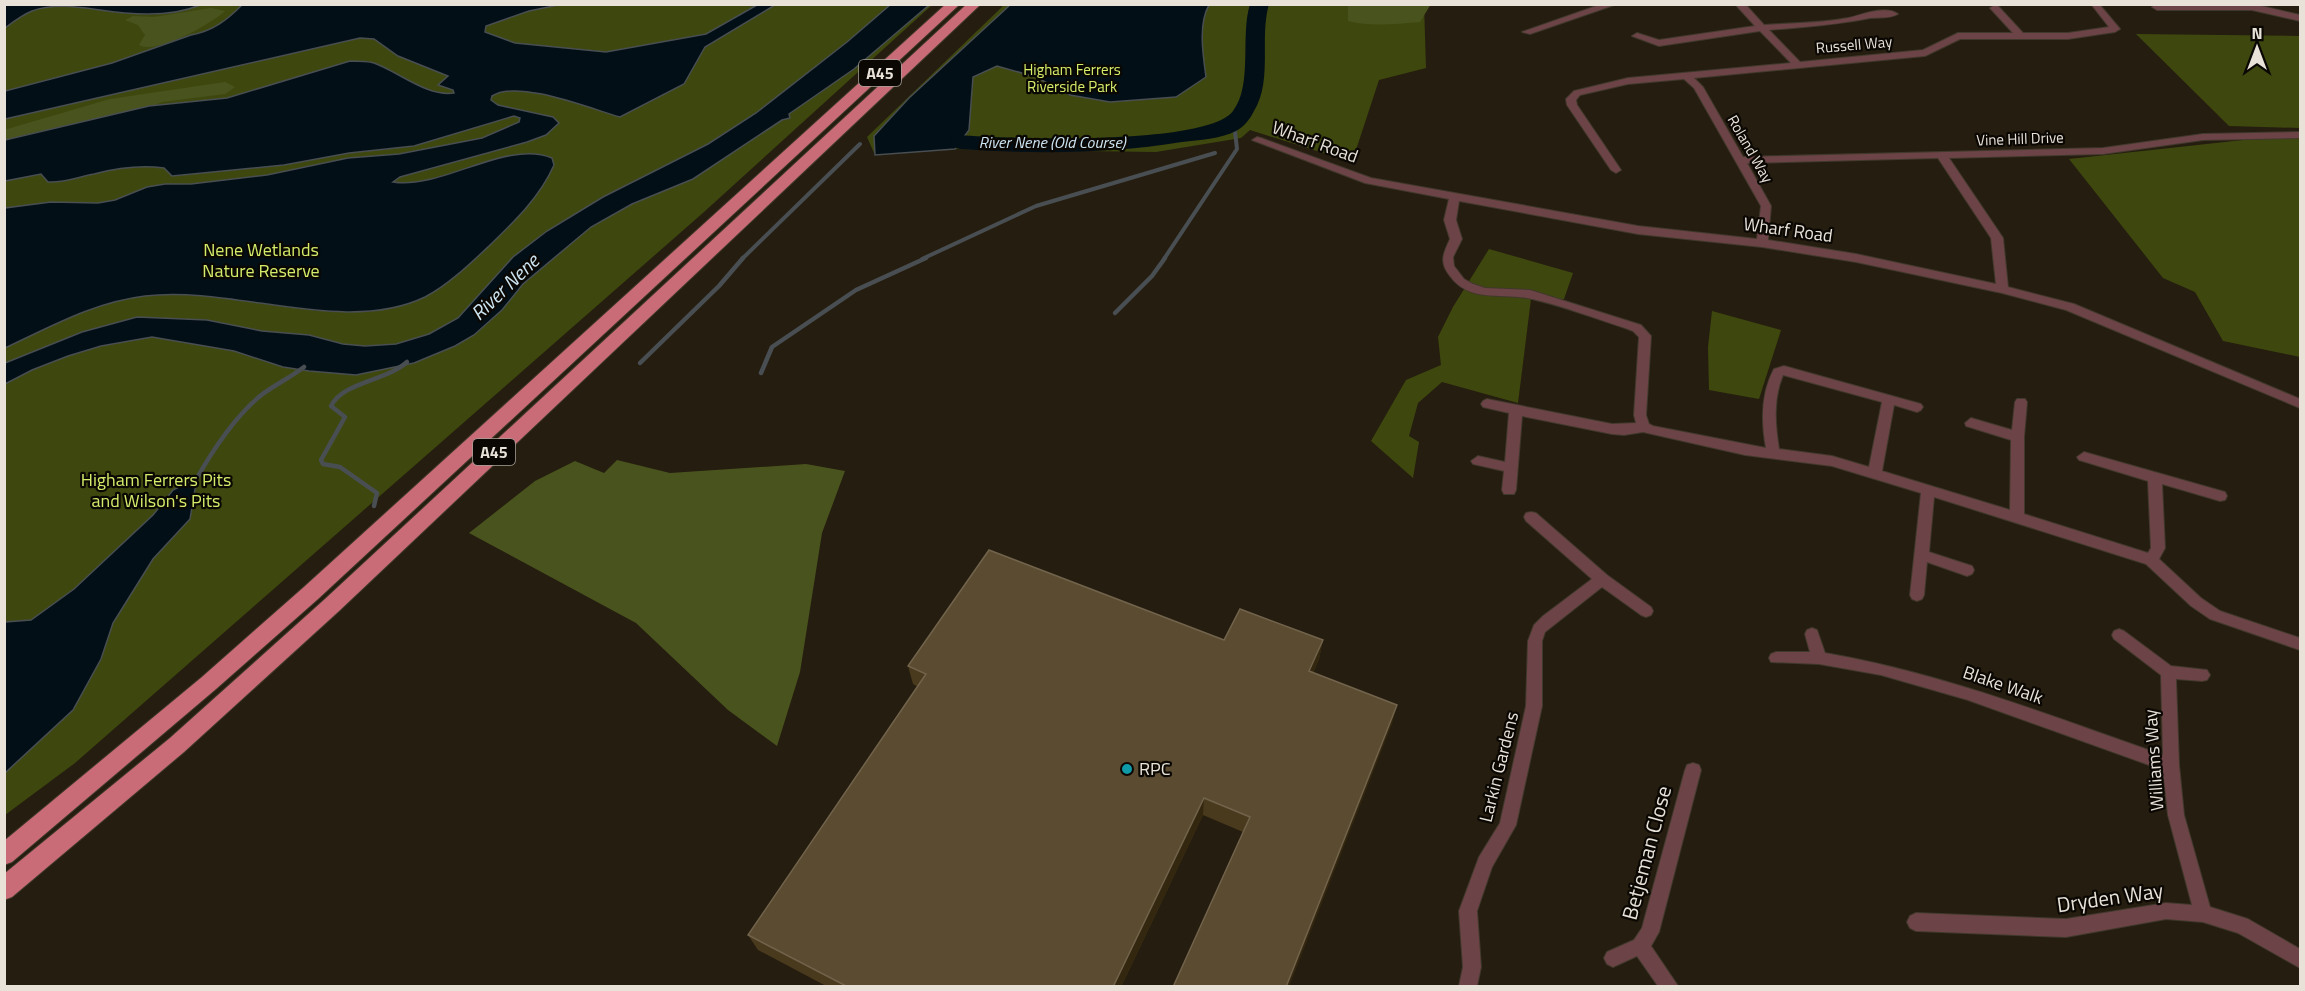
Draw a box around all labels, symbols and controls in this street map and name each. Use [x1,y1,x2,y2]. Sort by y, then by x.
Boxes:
north arrow [2227,18,2287,78]
text: N [2251,21,2263,45]
street label: Russell Way [1815,30,1893,59]
park label: Higham Ferrers Riverside Park [1023,58,1121,98]
road number: A45 [859,60,901,86]
street label: Roland Way [1722,111,1779,187]
street label: Wharf Road [1268,113,1362,170]
street label: Vine Hill Drive [1976,125,2064,152]
water label: River Nene (Old Course) [979,130,1127,154]
street label: Wharf Road [1742,210,1834,249]
park label: Nene Wetlands Nature Reserve [202,236,320,284]
water label: River Nene [463,245,547,327]
road number: A45 [473,439,515,465]
park label: Higham Ferrers Pits and Wilson's Pits [81,466,231,514]
street label: Blake Walk [1959,658,2047,711]
street label: Williams Way [2136,708,2171,812]
street label: Larkin Gardens [1472,709,1525,825]
place label: RPC [1139,755,1171,782]
marker: RPC [1120,762,1134,776]
street label: Betjeman Close [1613,782,1679,923]
street label: Dryden Way [2055,874,2165,920]

